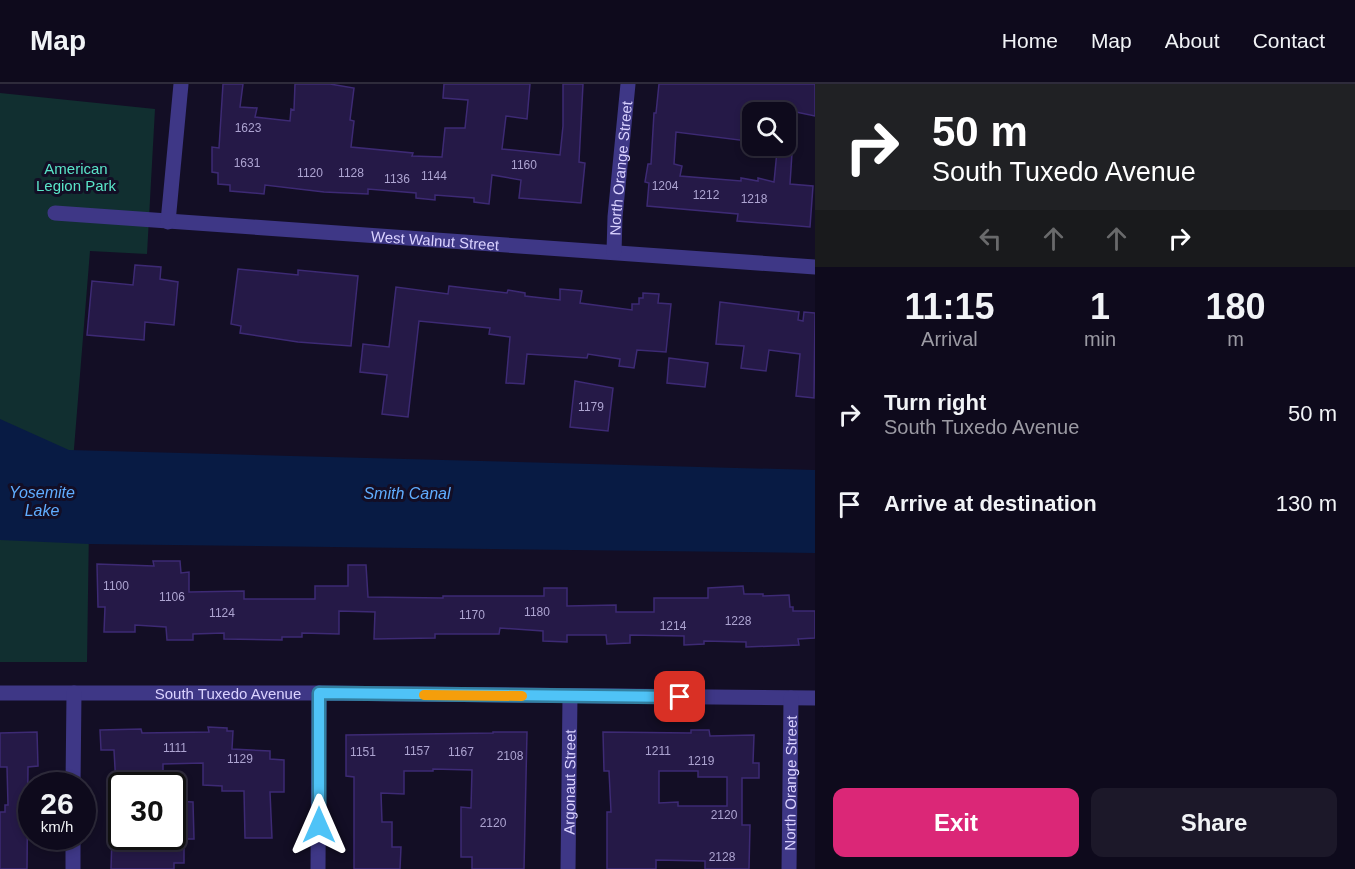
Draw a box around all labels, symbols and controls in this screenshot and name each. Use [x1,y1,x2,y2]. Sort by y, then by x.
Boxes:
text: Map [30,25,86,56]
text: Home [1002,29,1058,52]
text: Map [1091,29,1132,52]
text: About [1165,29,1220,52]
text: Contact [1253,29,1325,52]
street label: North Orange Street [606,99,635,236]
map controls [742,102,796,156]
button: search [742,102,796,156]
icon: right [833,108,911,186]
text: 50 m [932,108,1028,155]
house number: 1623 [235,121,262,135]
house number: 1631 [234,156,261,170]
text: South Tuxedo Avenue [932,157,1196,187]
house number: 1160 [511,158,537,172]
park label: American Legion Park [36,160,117,194]
house number: 1120 [297,166,323,180]
house number: 1128 [338,166,364,180]
house number: 1144 [421,169,447,183]
house number: 1136 [384,172,410,186]
house number: 1204 [652,179,679,193]
house number: 1212 [693,188,720,202]
house number: 1218 [741,192,768,206]
icon: left [974,222,1007,255]
icon: ahead [1037,222,1070,255]
icon: ahead [1100,222,1133,255]
icon: right [1163,222,1196,255]
street label: West Walnut Street [370,227,501,253]
text: 11:15 [904,286,994,327]
text: 1 [1090,286,1110,327]
text: 180 [1206,286,1266,327]
text: Arrival [921,328,978,350]
text: min [1084,328,1116,350]
text: m [1227,328,1244,350]
text: Turn right [884,390,986,415]
icon: right [833,398,866,431]
house number: 1179 [578,400,604,414]
text: 50 m [1288,401,1337,426]
text: South Tuxedo Avenue [884,416,1079,438]
water label: Yosemite Lake [9,484,75,519]
water label: Smith Canal [363,485,451,502]
icon: arrive [833,488,866,521]
text: Arrive at destination [884,491,1097,516]
text: 130 m [1276,491,1337,516]
house number: 1100 [103,579,129,593]
house number: 1106 [159,590,185,604]
house number: 1180 [524,605,550,619]
house number: 1124 [209,606,235,620]
house number: 1170 [459,608,485,622]
house number: 1228 [725,614,752,628]
house number: 1214 [660,619,687,633]
pin [654,671,705,722]
icon: arrive [663,680,696,713]
street label: South Tuxedo Avenue [155,685,301,702]
street label: North Orange Street [781,715,799,851]
street label: Argonaut Street [560,729,578,835]
house number: 1111 [163,741,187,755]
house number: 1157 [404,744,430,758]
house number: 1211 [645,744,671,758]
house number: 1151 [350,745,376,759]
house number: 1167 [448,745,474,759]
house number: 2108 [497,749,524,763]
house number: 1129 [227,752,253,766]
house number: 1219 [688,754,715,768]
speed limit sign: 30 [108,772,186,850]
text: 26 [40,787,74,820]
button: Exit [833,788,1079,857]
button: Share [1091,788,1337,857]
position arrow [287,793,351,857]
house number: 2120 [711,808,738,822]
house number: 2120 [480,816,507,830]
text: km/h [41,818,73,835]
house number: 2128 [709,850,736,864]

